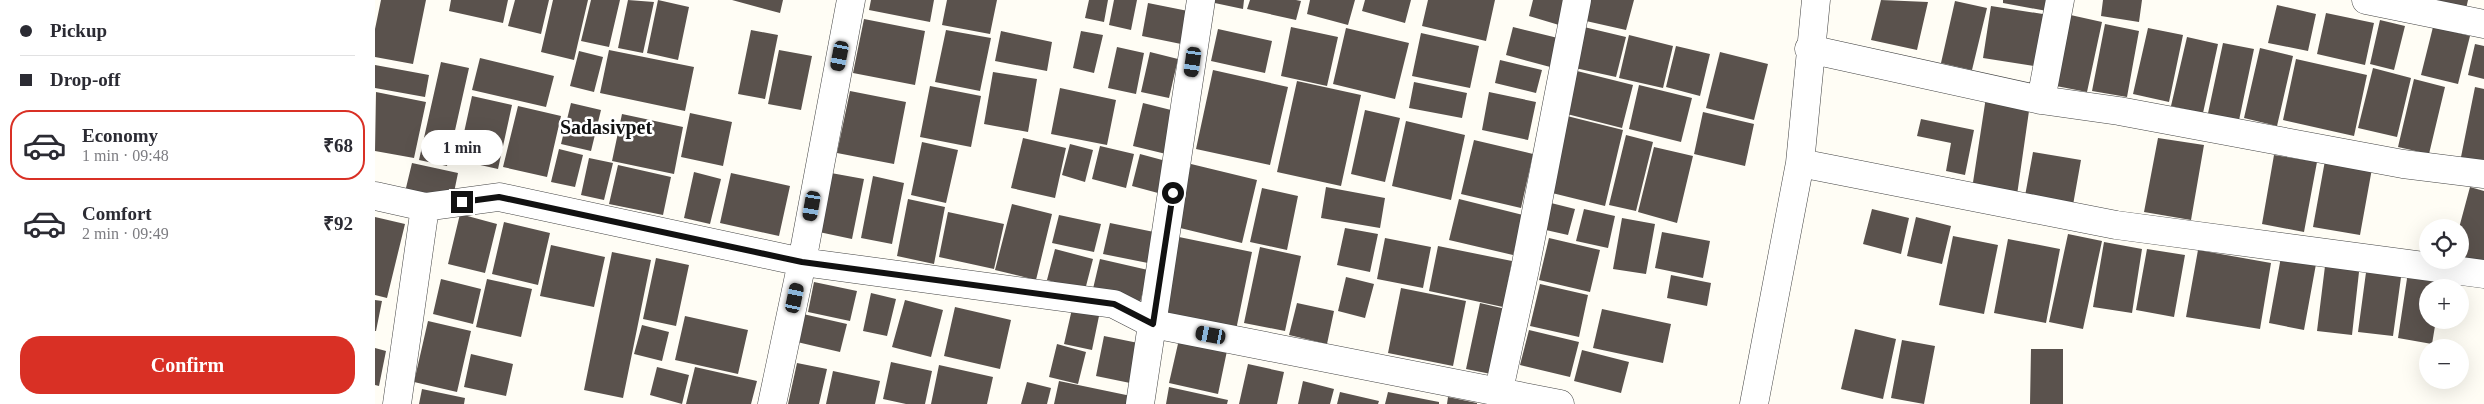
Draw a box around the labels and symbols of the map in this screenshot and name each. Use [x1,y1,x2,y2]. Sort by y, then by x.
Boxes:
car [829,40,850,72]
car [1183,46,1202,78]
district label: Sadasivpet [560,116,652,139]
callout: 1 min [421,130,503,164]
route start [1162,182,1184,204]
car [802,190,821,222]
route end [451,191,473,213]
car [784,282,805,314]
car [1194,325,1227,345]

